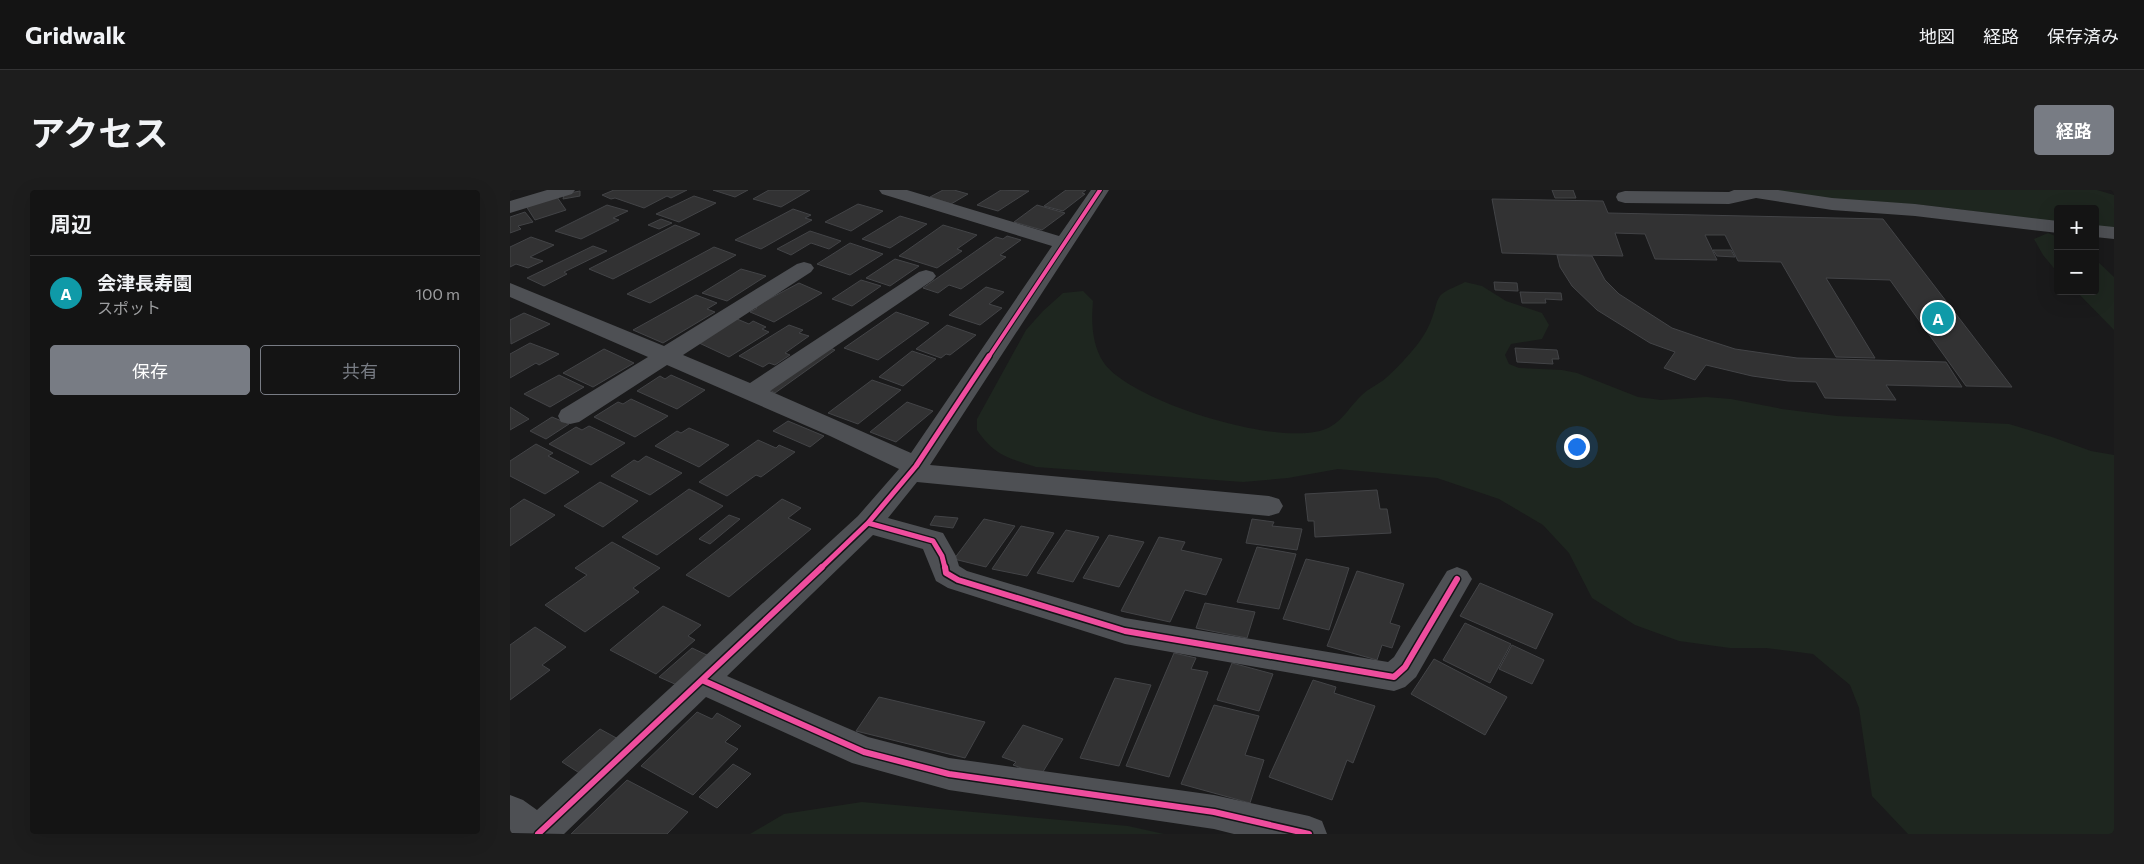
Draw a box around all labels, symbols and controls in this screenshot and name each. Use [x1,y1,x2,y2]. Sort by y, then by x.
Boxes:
text: Gridwalk [25,20,126,49]
text: 地図 [1919,25,1955,47]
text: 経路 [1983,25,2019,47]
text: 保存済み [2047,25,2119,47]
button: 経路 [2034,105,2114,155]
text: アクセス [30,110,168,153]
map controls [2054,205,2099,295]
button: + [2054,205,2099,250]
text: 周辺 [50,211,92,236]
button: − [2054,250,2099,295]
text: 会津長寿園 [97,271,192,294]
text: A [60,284,72,303]
text: 100 m [415,284,460,303]
text: スポット [97,298,161,317]
pin: A [1922,299,1954,337]
button: 保存 [50,345,250,395]
button: 共有 [260,345,460,395]
your location [1564,434,1590,460]

